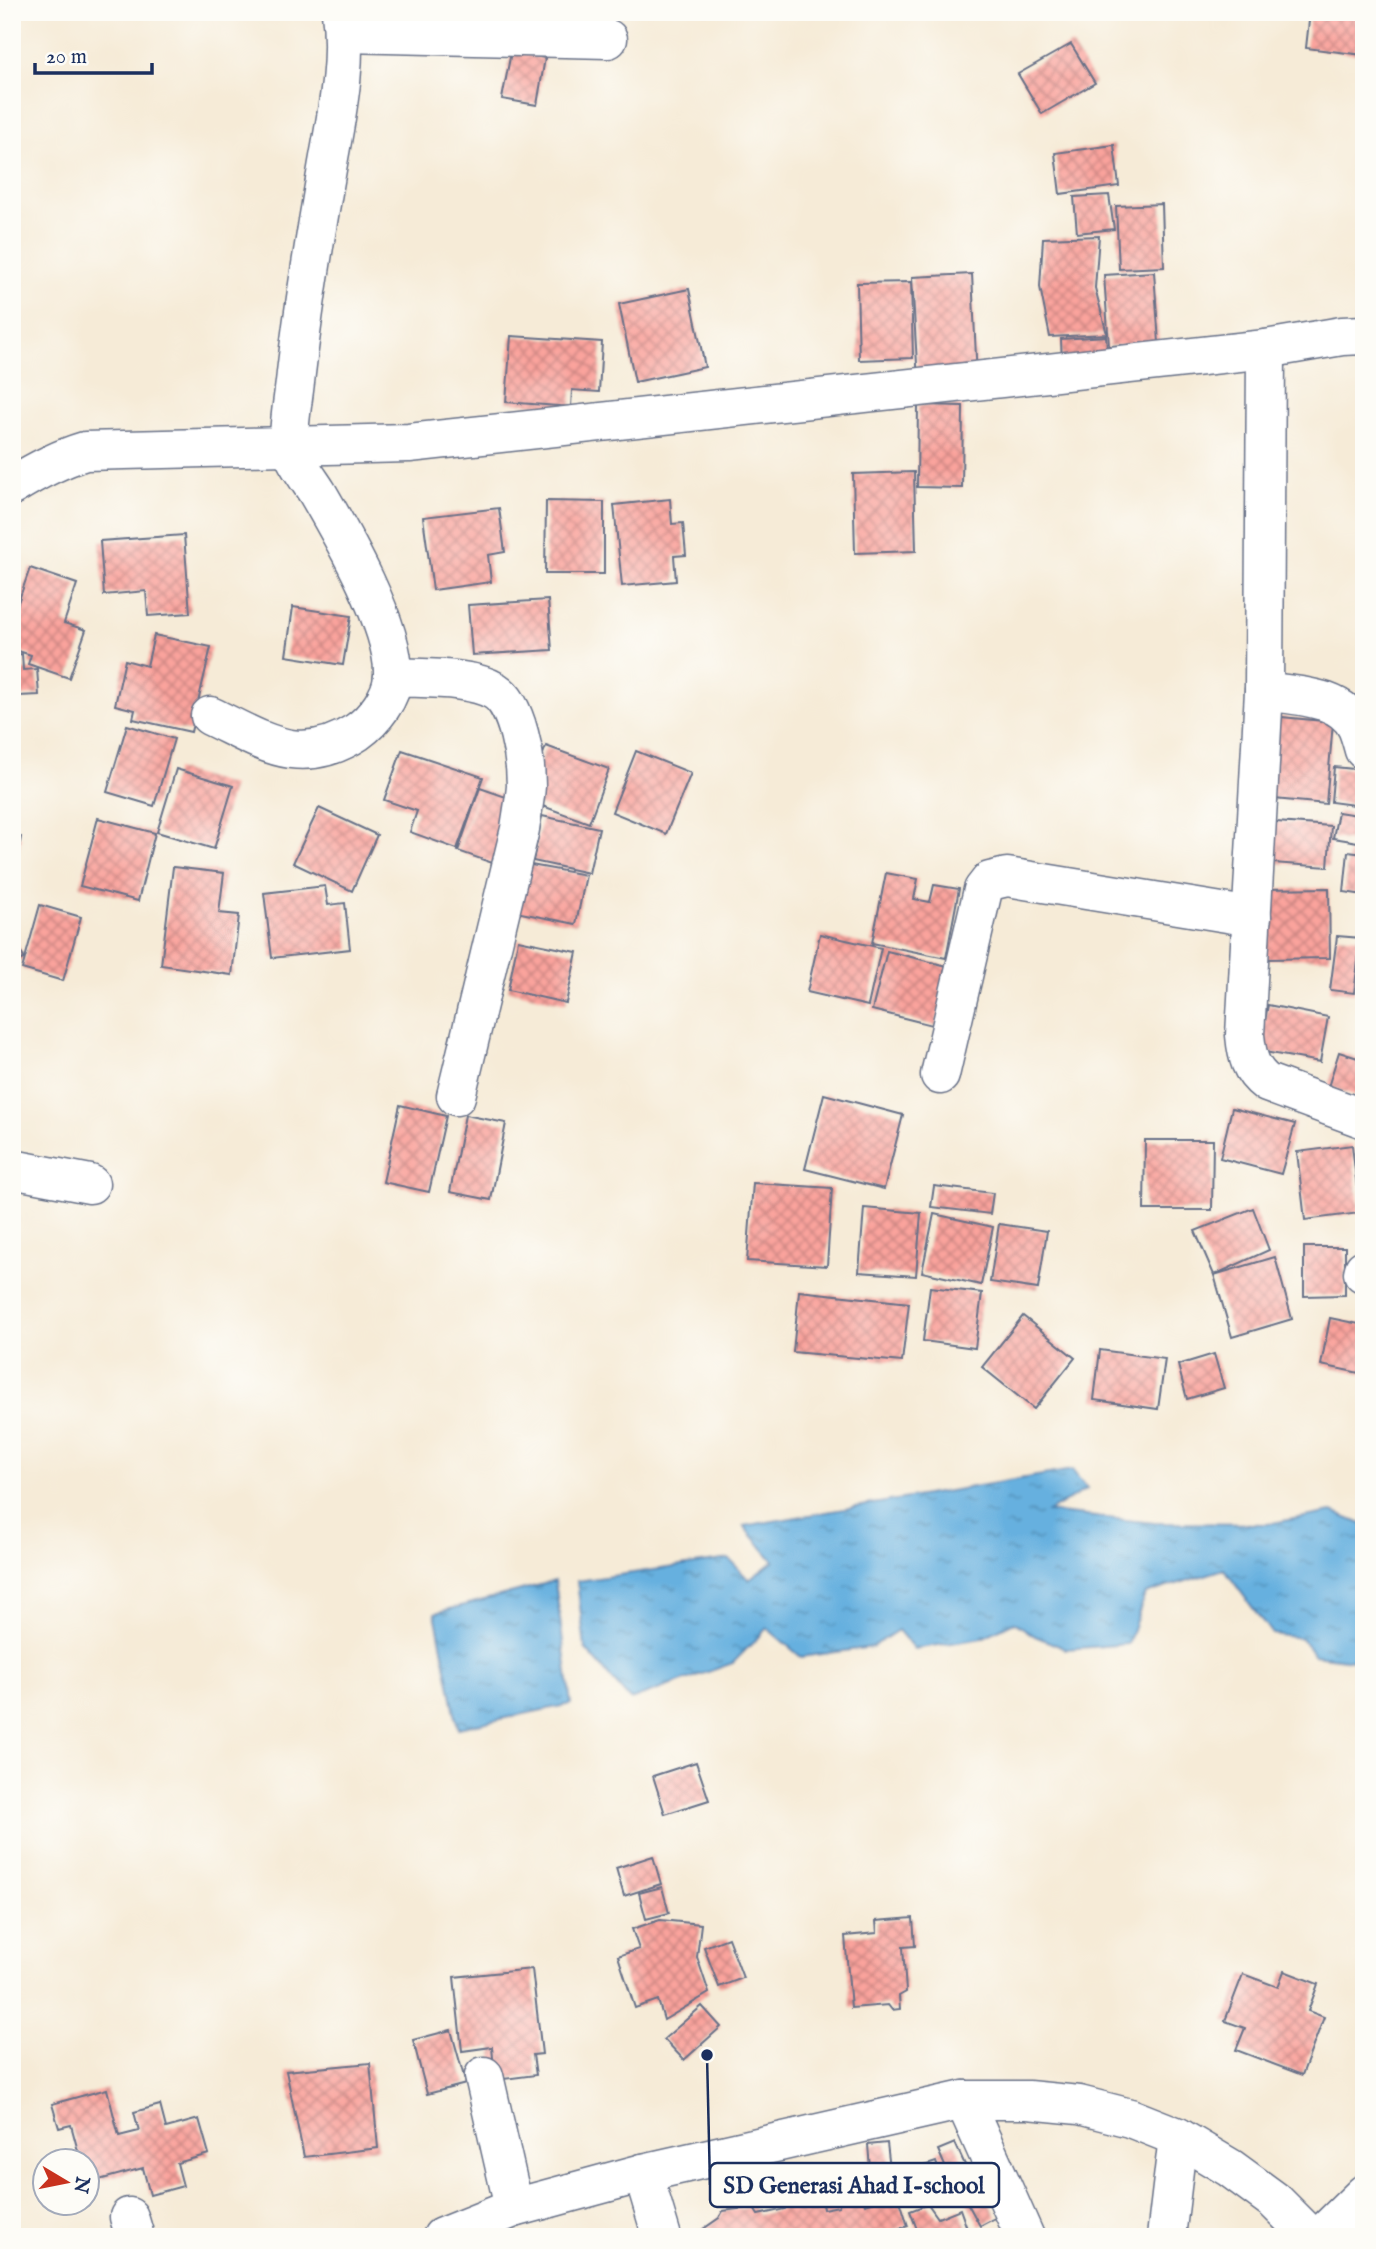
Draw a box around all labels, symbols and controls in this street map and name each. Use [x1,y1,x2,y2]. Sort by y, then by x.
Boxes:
scale bar [35,32,152,76]
text: 20 m [46,44,87,71]
north arrow [32,2148,102,2218]
callout: SD Generasi Ahad I-school [710,2163,999,2207]
text: SD Generasi Ahad I-school [723,2172,985,2201]
text: N [67,2173,94,2195]

